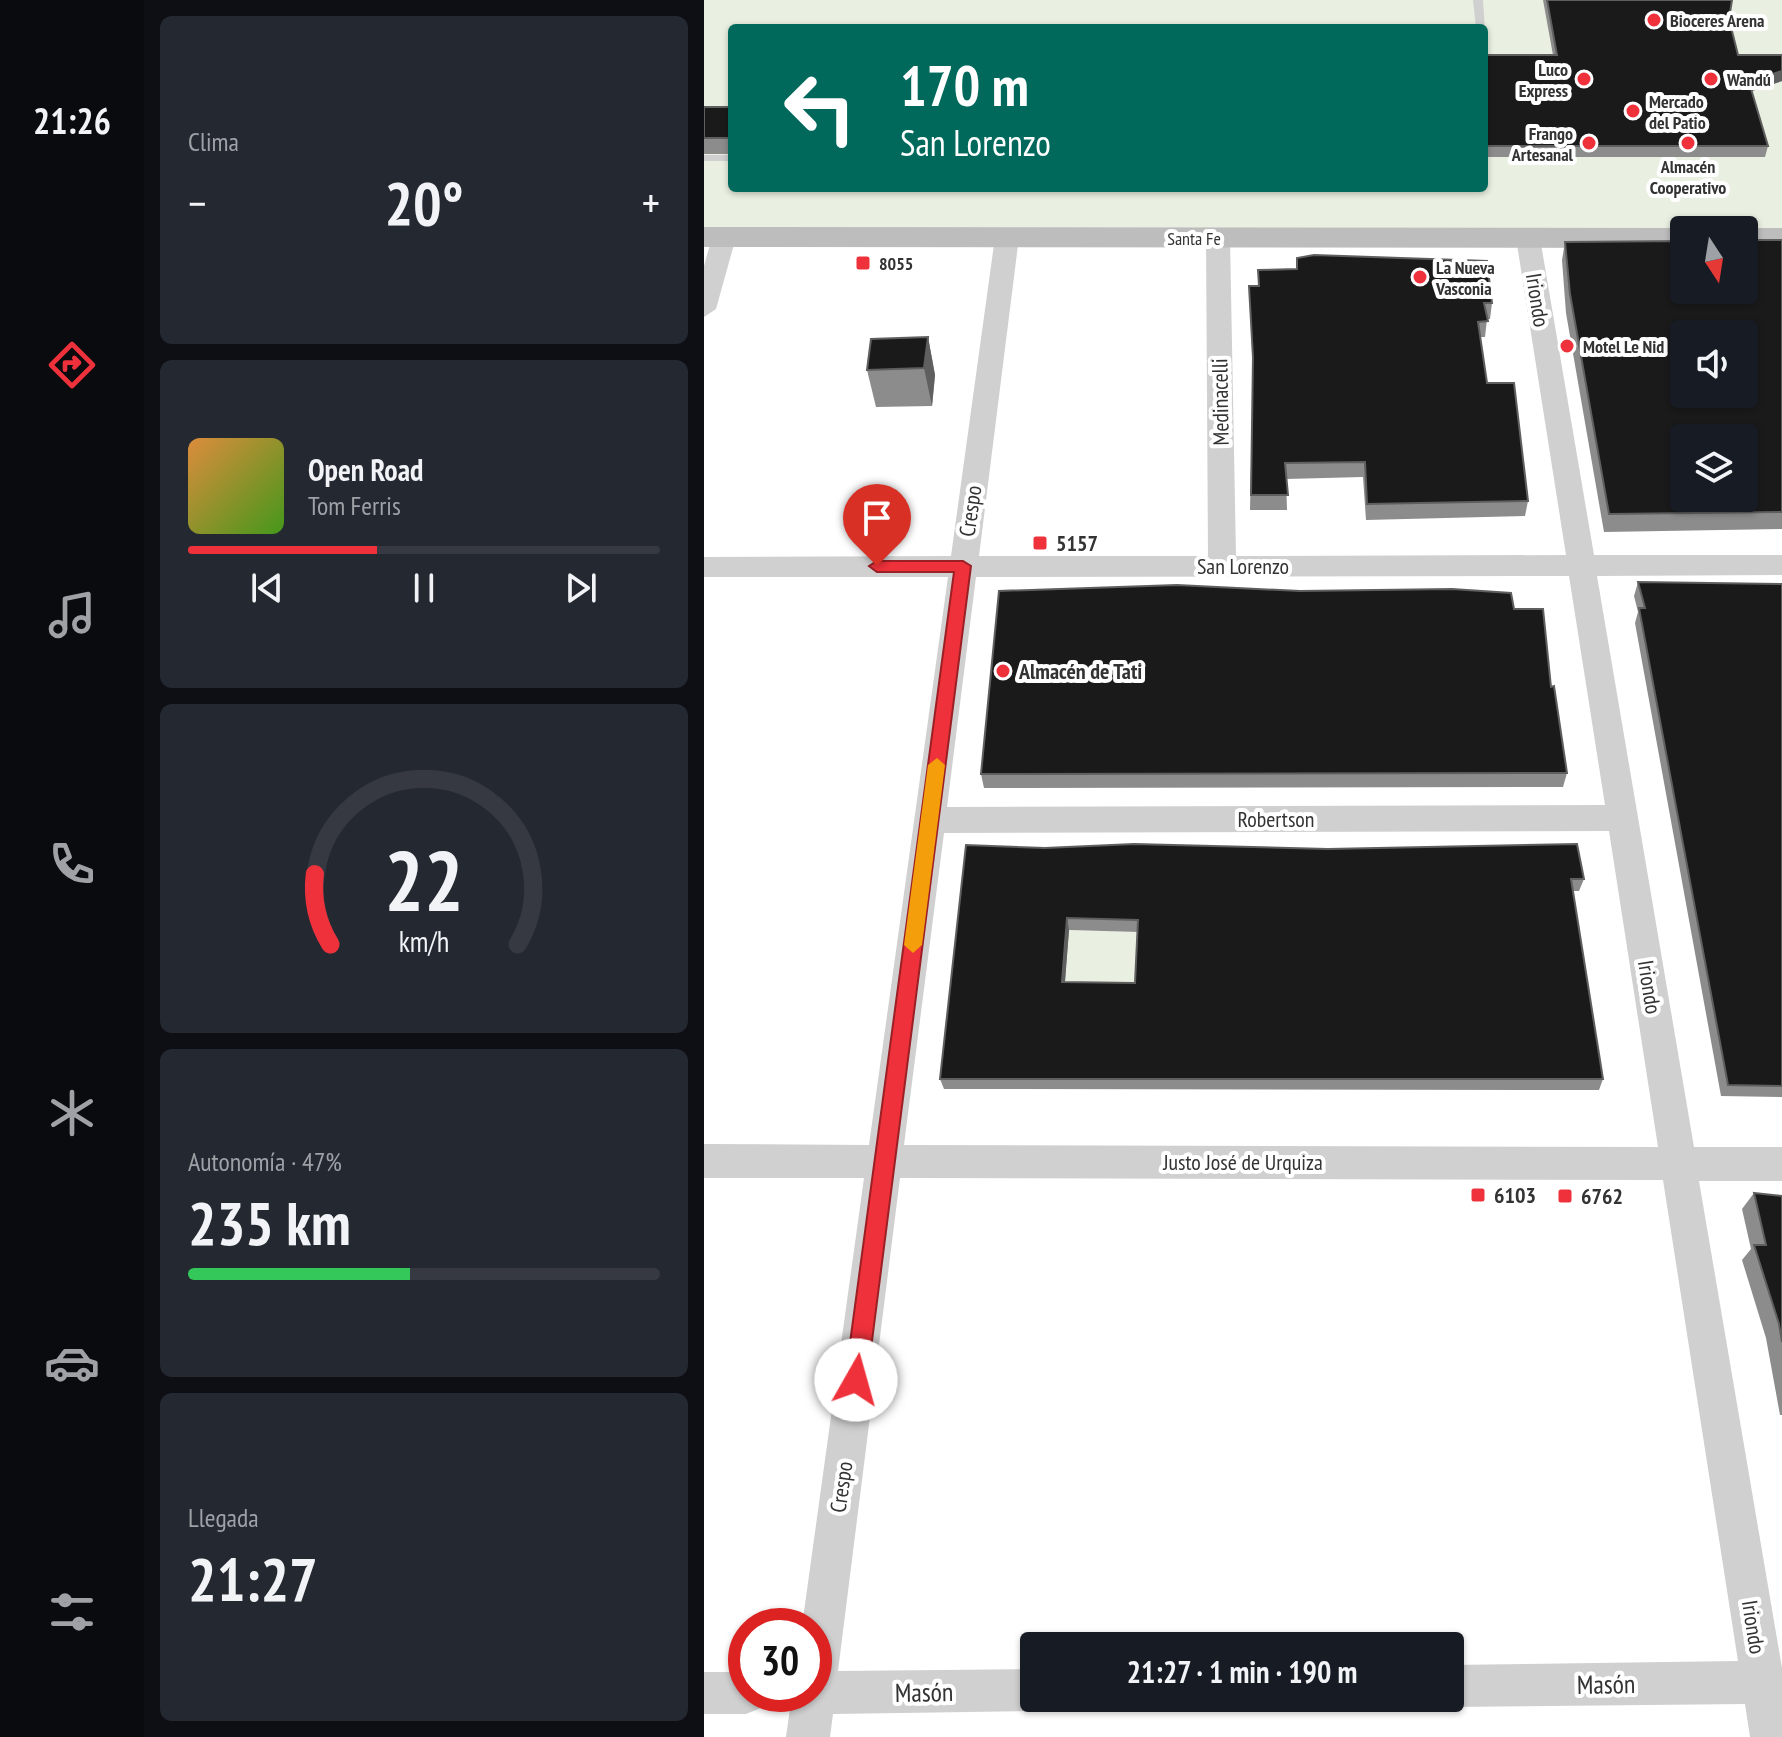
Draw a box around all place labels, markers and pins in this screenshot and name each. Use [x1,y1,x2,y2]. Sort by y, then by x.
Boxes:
place label: Bioceres Arena [1670,9,1765,32]
marker: Bioceres Arena [1645,11,1663,29]
place label: Luco Express [1519,58,1568,102]
place label: Wandú [1726,68,1771,91]
marker: Luco Express [1575,70,1593,88]
marker: Wandú [1702,70,1720,88]
place label: Mercado del Patio [1649,90,1706,134]
marker: Mercado del Patio [1624,102,1642,120]
place label: Frango Artesanal [1511,122,1574,166]
marker: Frango Artesanal [1580,134,1598,152]
marker: Almacén Cooperativo [1679,134,1697,152]
place label: Almacén Cooperativo [1650,155,1726,199]
place label: 8055 [879,252,913,275]
marker: 8055 [854,254,872,272]
place label: La Nueva Vasconia [1435,256,1495,300]
marker: La Nueva Vasconia [1411,268,1429,286]
place label: Motel Le Nid [1583,335,1664,358]
marker: Motel Le Nid [1558,337,1576,355]
pin [843,484,911,566]
place label: 5157 [1056,529,1098,557]
marker: 5157 [1031,534,1049,552]
place label: Almacén de Tati [1018,657,1142,685]
marker: Almacén de Tati [994,662,1012,680]
place label: 6103 [1494,1181,1536,1209]
place label: 6762 [1581,1182,1623,1210]
marker: 6103 [1469,1186,1487,1204]
marker: 6762 [1556,1187,1574,1205]

